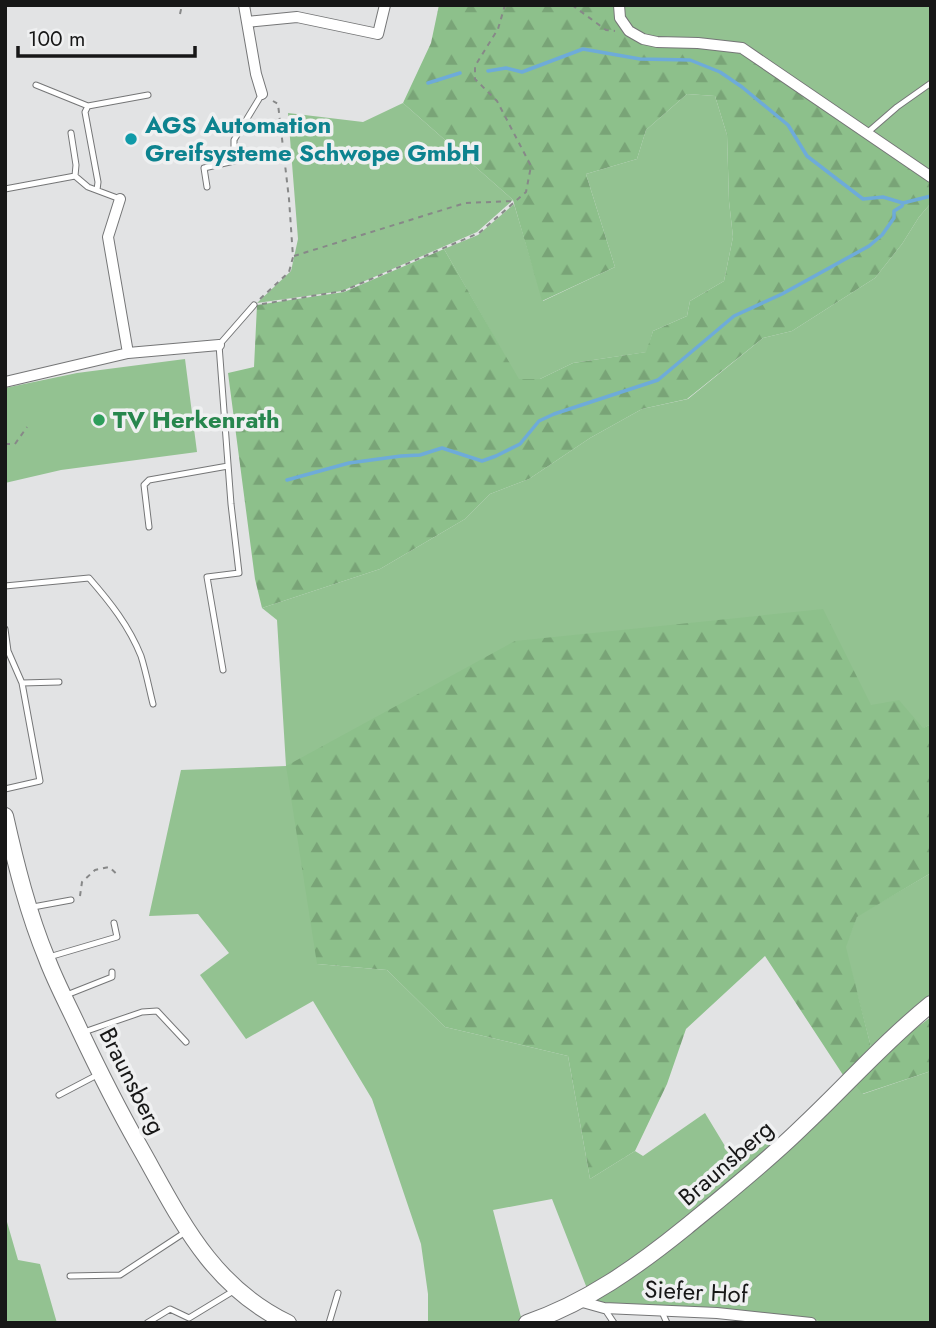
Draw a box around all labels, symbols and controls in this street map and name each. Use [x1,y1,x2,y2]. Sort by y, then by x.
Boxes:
scale bar [18,14,194,58]
text: 100 m [28,24,85,54]
place label: AGS Automation Greifsysteme Schwope GmbH [144,107,480,170]
marker: AGS Automation Greifsysteme Schwope GmbH [123,131,139,147]
place label: TV Herkenrath [113,402,280,437]
marker: TV Herkenrath [91,412,107,428]
street label: Braunsberg [91,1021,174,1140]
street label: Braunsberg [671,1111,781,1214]
street label: Siefer Hof [643,1271,750,1312]

